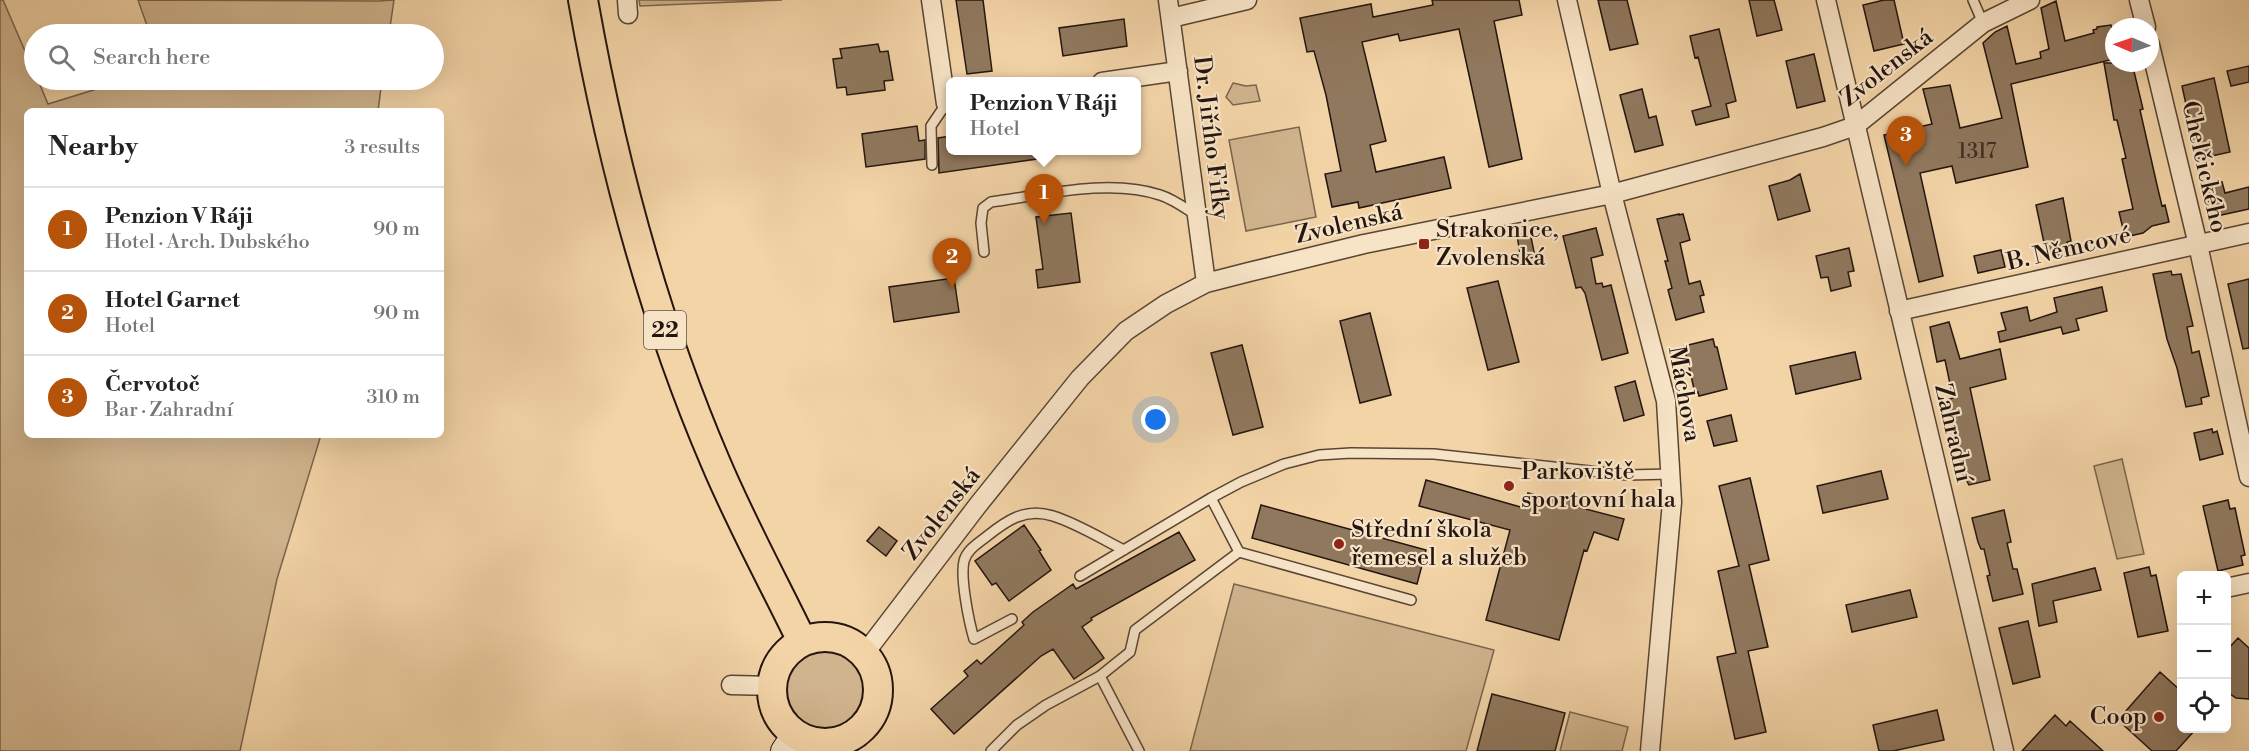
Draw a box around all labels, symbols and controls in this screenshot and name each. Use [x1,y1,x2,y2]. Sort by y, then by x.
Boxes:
north arrow [2105,18,2159,72]
street label: Zvolenská [1835,22,1940,113]
search box [24,24,444,90]
icon: search [45,41,78,74]
text: Search here [93,44,210,71]
street label: Dr. Jiřího Fifky [1186,54,1236,222]
popup [946,77,1141,155]
text: Penzion V Ráji [970,90,1117,117]
street label: Chelčického [2174,98,2234,236]
pin: 3 [1886,116,1926,166]
text: Hotel [970,117,1020,142]
text: Nearby [48,131,138,163]
text: 3 results [344,135,420,160]
house number: 1317 [1958,139,1997,165]
pin: 1 [1024,174,1064,224]
street label: Zvolenská [1292,197,1406,251]
text: Penzion V Ráji [105,203,253,230]
place label: Strakonice, Zvolenská [1436,215,1558,273]
text: 1 [63,217,72,242]
text: 90 m [373,217,420,242]
street label: B. Němcové [2003,220,2134,278]
text: Hotel · Arch. Dubského [105,230,310,255]
marker: Strakonice, Zvolenská [1417,237,1431,251]
pin: 2 [932,238,972,288]
text: Hotel Garnet [105,287,240,314]
text: 2 [61,301,74,326]
text: 90 m [373,301,420,326]
road number: 22 [644,311,686,349]
text: Hotel [105,314,155,339]
street label: Máchova [1661,344,1707,445]
text: Červotoč [105,371,200,398]
street label: Zahradní [1927,381,1979,486]
text: 3 [61,385,74,410]
text: 310 m [367,385,420,410]
text: Bar · Zahradní [105,398,233,423]
your location [1141,405,1170,434]
place label: Parkoviště sportovní hala [1521,457,1677,515]
street label: Zvolenská [897,461,988,566]
marker: Parkoviště sportovní hala [1502,479,1516,493]
place label: Střední škola řemesel a služeb [1351,515,1527,573]
marker: Střední škola řemesel a služeb [1332,537,1346,551]
map controls [2177,571,2231,733]
button: + [2177,571,2231,625]
button: − [2177,625,2231,679]
button: locate [2177,679,2231,733]
place label: Coop [2090,702,2147,732]
marker: Coop [2152,710,2166,724]

